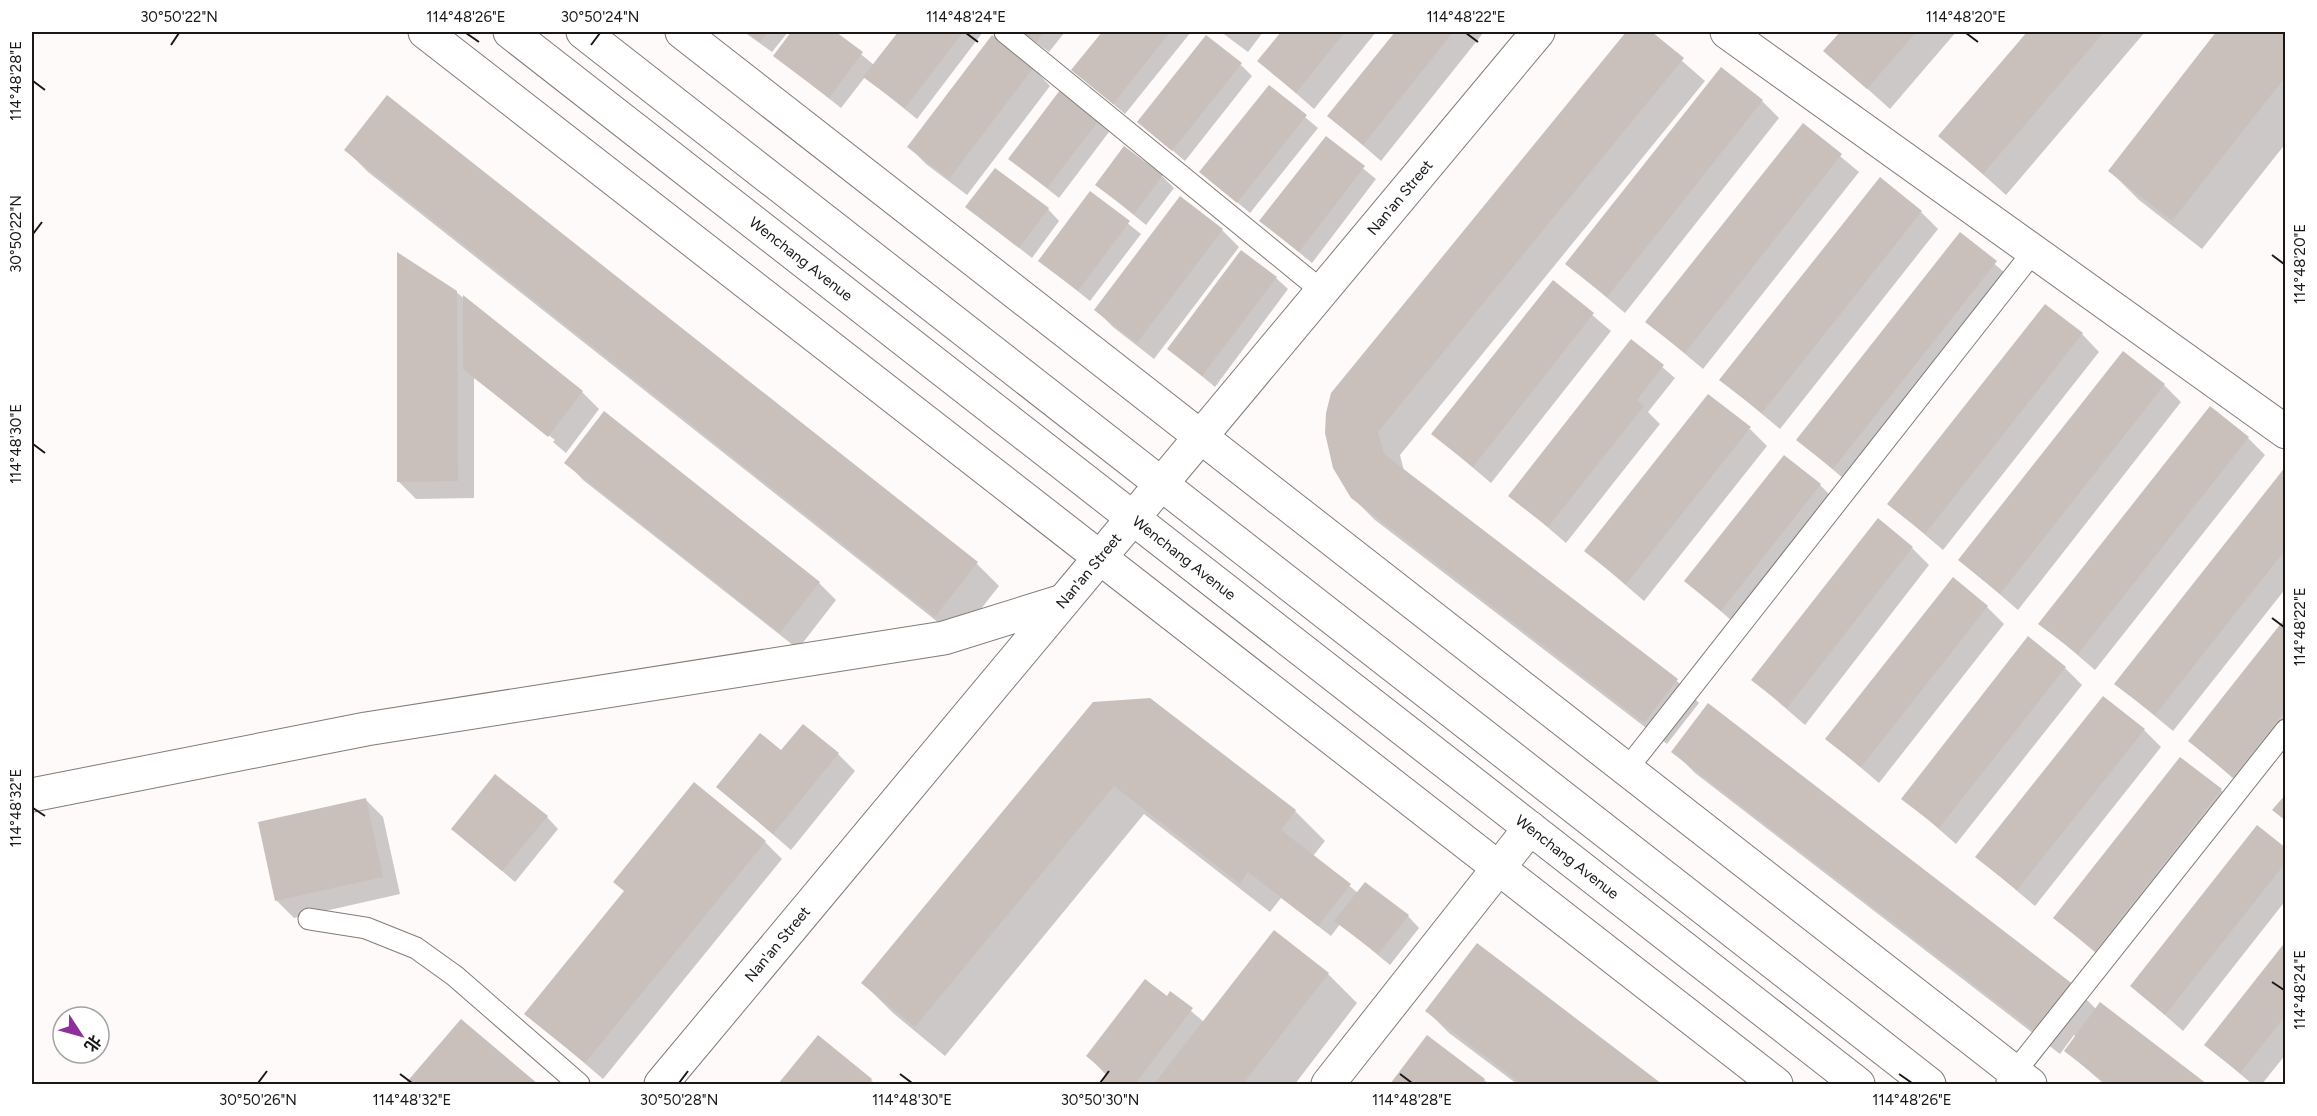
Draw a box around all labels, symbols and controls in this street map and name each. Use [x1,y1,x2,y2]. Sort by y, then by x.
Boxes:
text: 30°50'22"N [140,8,218,26]
text: 114°48'26"E [426,8,506,26]
text: 30°50'24"N [561,8,639,26]
text: 114°48'24"E [926,8,1006,26]
text: 114°48'22"E [1426,8,1506,26]
text: 114°48'20"E [1926,8,2006,26]
text: 114°48'28"E [7,41,25,121]
street label: Nan'an Street [1363,156,1437,239]
text: 30°50'22"N [7,195,25,273]
street label: Wenchang Avenue [746,213,856,305]
text: 114°48'20"E [2291,224,2309,304]
text: 114°48'30"E [7,404,25,484]
street label: Wenchang Avenue [1129,512,1239,604]
street label: Nan'an Street [1052,529,1125,612]
text: 114°48'22"E [2291,587,2309,667]
text: 114°48'32"E [7,769,25,848]
street label: Wenchang Avenue [1512,811,1622,903]
street label: Nan'an Street [741,903,814,985]
text: 114°48'24"E [2291,950,2309,1030]
north arrow [51,1005,111,1065]
text: 北 [80,1031,105,1056]
text: 30°50'26"N [219,1091,297,1109]
text: 114°48'32"E [373,1091,452,1109]
text: 30°50'28"N [640,1091,718,1109]
text: 114°48'30"E [872,1091,952,1109]
text: 30°50'30"N [1061,1091,1139,1109]
text: 114°48'28"E [1372,1091,1452,1109]
text: 114°48'26"E [1872,1091,1952,1109]

